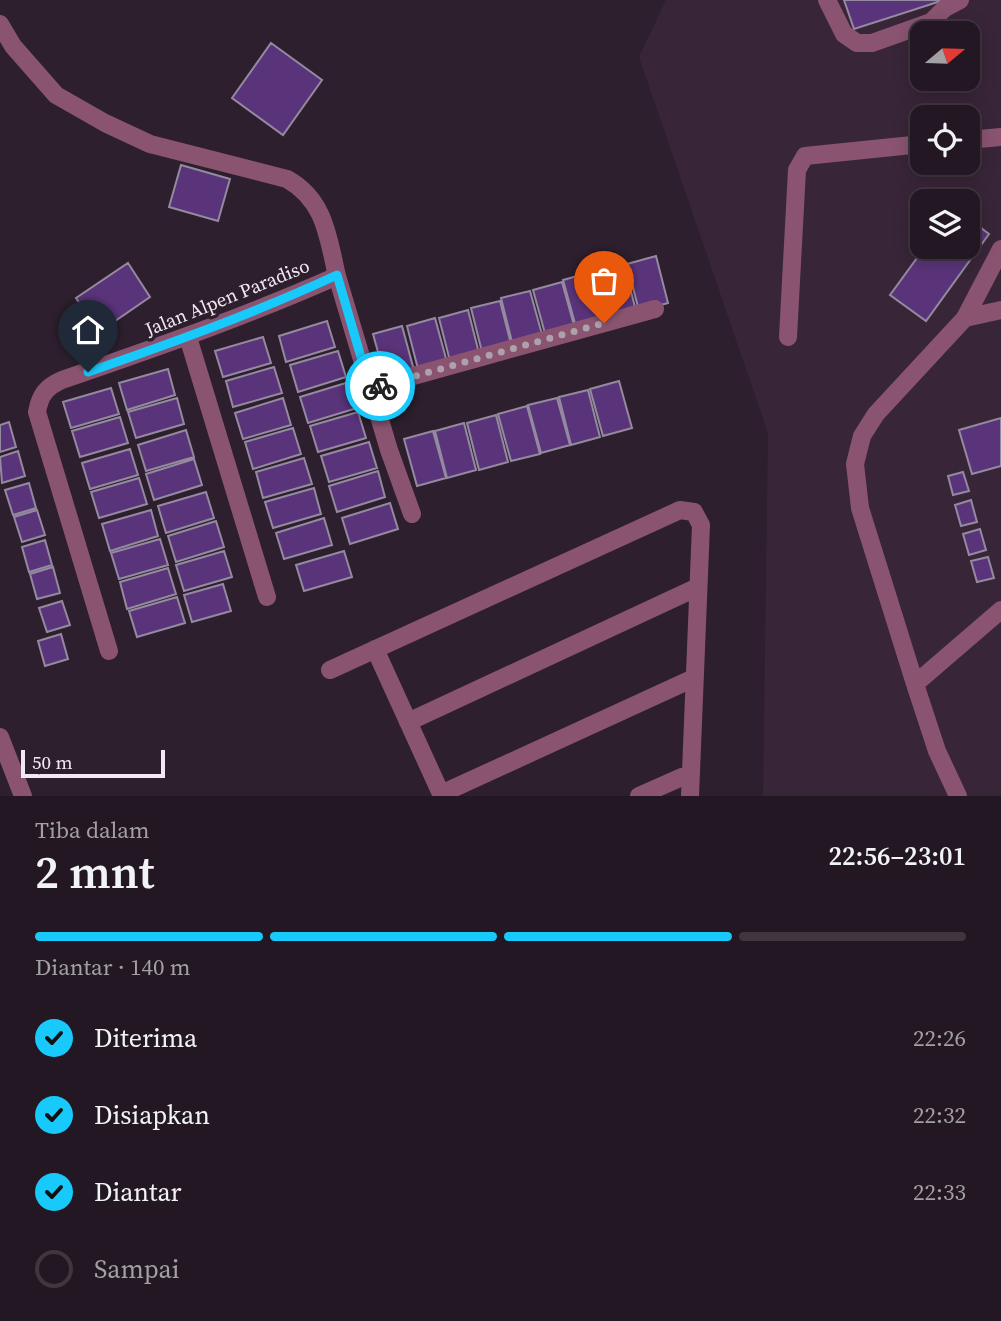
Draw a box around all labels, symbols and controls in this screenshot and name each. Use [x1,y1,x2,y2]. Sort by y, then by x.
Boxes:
north arrow [910,21,980,91]
map controls [910,21,980,259]
button: locate [910,105,980,175]
button: layers [910,189,980,259]
pin [574,251,634,323]
street label: Jalan Alpen Paradiso [140,252,313,342]
icon: bag [585,262,623,300]
pin [58,300,118,372]
icon: home [69,311,107,349]
courier [345,351,415,421]
icon: bike [361,367,399,405]
scale bar [21,747,164,779]
text: 50 m [32,749,73,775]
text: Tiba dalam [35,814,150,846]
text: 22:56–23:01 [829,838,966,874]
text: 2 mnt [35,840,154,903]
text: Diantar · 140 m [35,951,191,983]
icon: check [35,1019,73,1057]
text: Diterima [94,1020,197,1056]
text: 22:26 [913,1022,966,1054]
icon: check [35,1096,73,1134]
text: Disiapkan [94,1097,210,1133]
text: 22:32 [913,1099,966,1131]
icon: check [35,1173,73,1211]
text: Diantar [94,1174,182,1210]
text: 22:33 [913,1176,966,1208]
text: Sampai [94,1251,180,1287]

